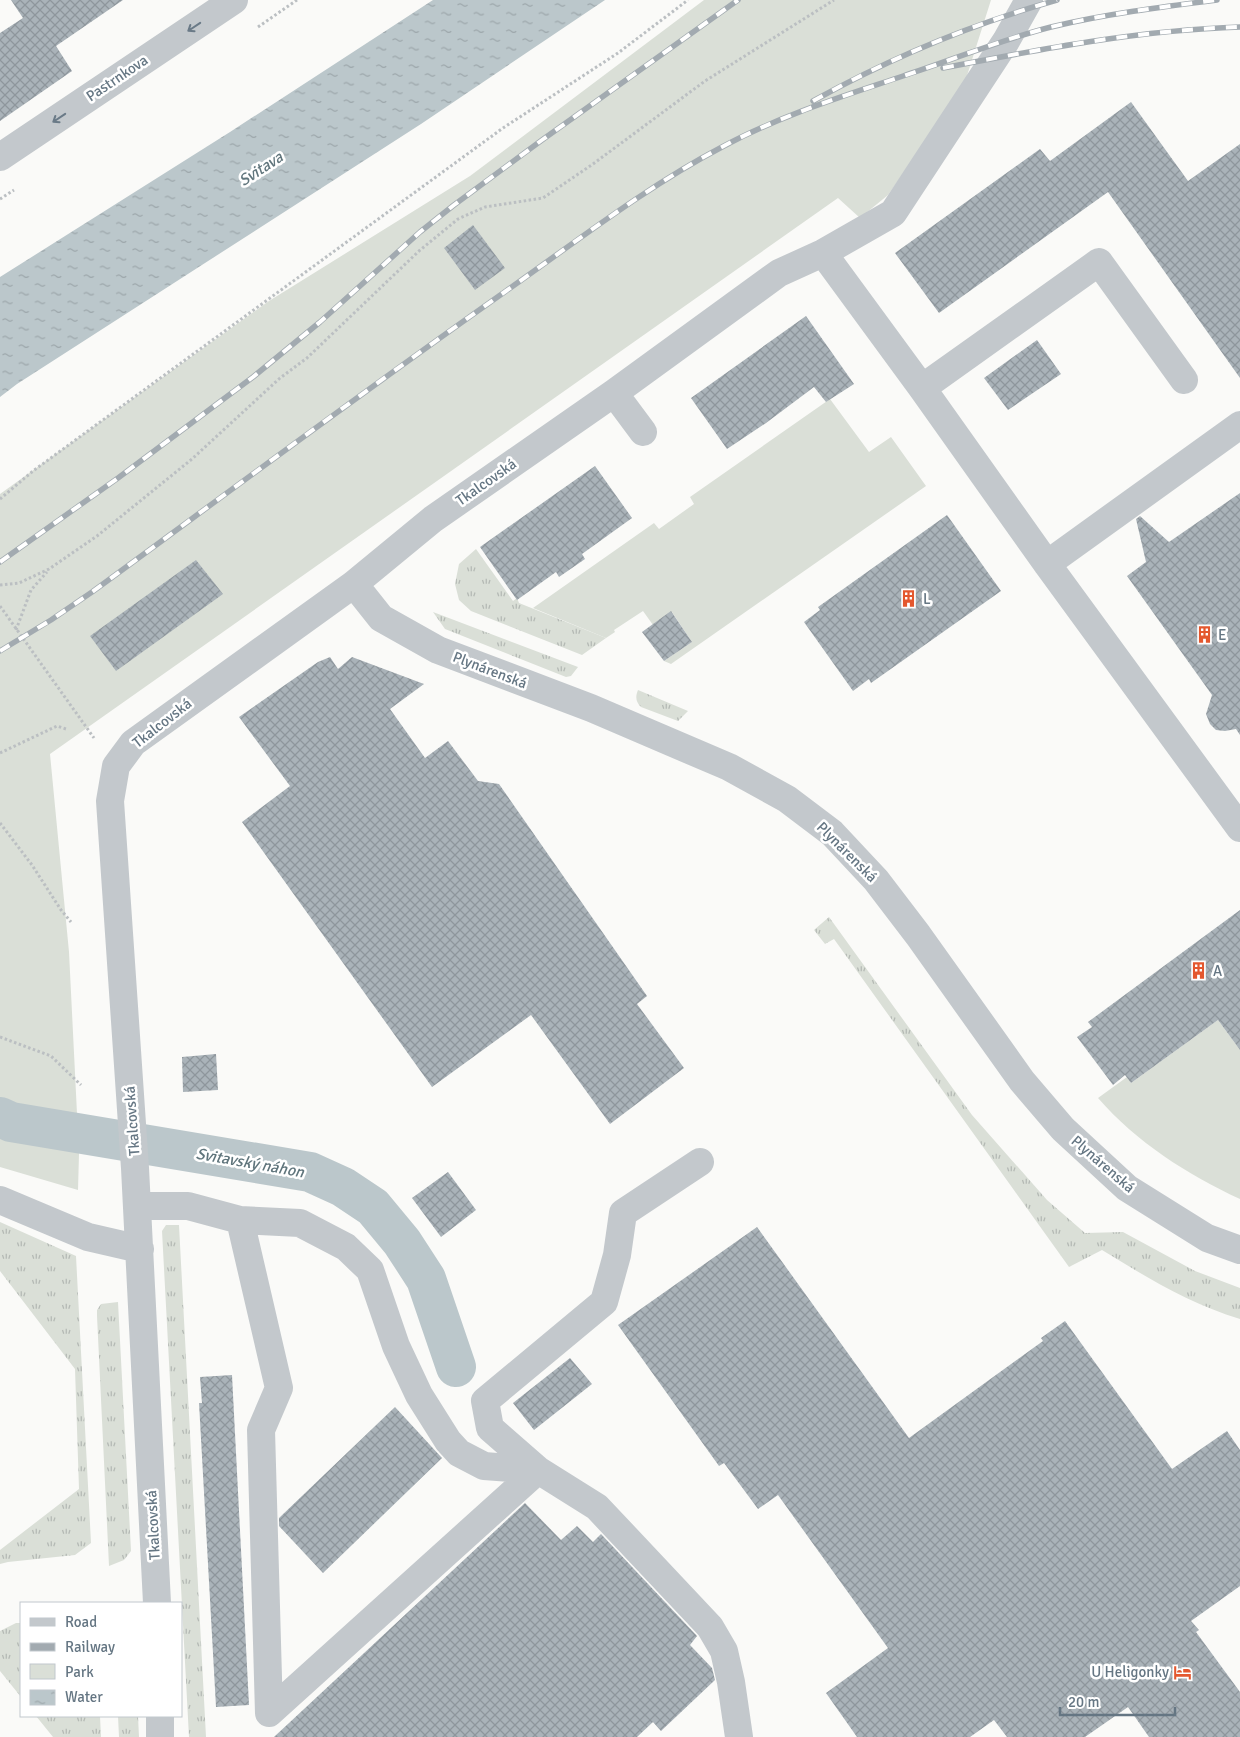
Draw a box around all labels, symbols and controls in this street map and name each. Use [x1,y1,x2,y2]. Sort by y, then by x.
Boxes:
one-way arrow [187,22,201,32]
street label: Pastrnkova [83,51,151,105]
one-way arrow [52,113,66,123]
water label: Svitava [235,147,288,191]
street label: Tkalcovská [452,455,520,509]
building icon: L [899,589,919,609]
place label: L [923,590,931,608]
building icon: E [1194,625,1214,645]
place label: E [1218,626,1227,644]
street label: Plynárenská [450,648,530,692]
street label: Tkalcovská [129,694,195,752]
street label: Plynárenská [813,818,881,886]
building icon: A [1189,961,1209,981]
place label: A [1213,962,1222,980]
street label: Tkalcovská [121,1085,143,1157]
street label: Plynárenská [1068,1132,1138,1196]
water label: Svitavský náhon [194,1144,307,1183]
street label: Tkalcovská [142,1490,164,1560]
legend [20,1602,182,1717]
text: Road [65,1613,97,1631]
text: Railway [65,1638,115,1656]
hotel icon: U Heligonky [1173,1662,1193,1682]
text: Park [65,1663,94,1681]
place label: U Heligonky [1091,1663,1169,1681]
scale bar [1060,1684,1175,1716]
text: Water [65,1688,103,1706]
text: 20 m [1068,1693,1099,1711]

